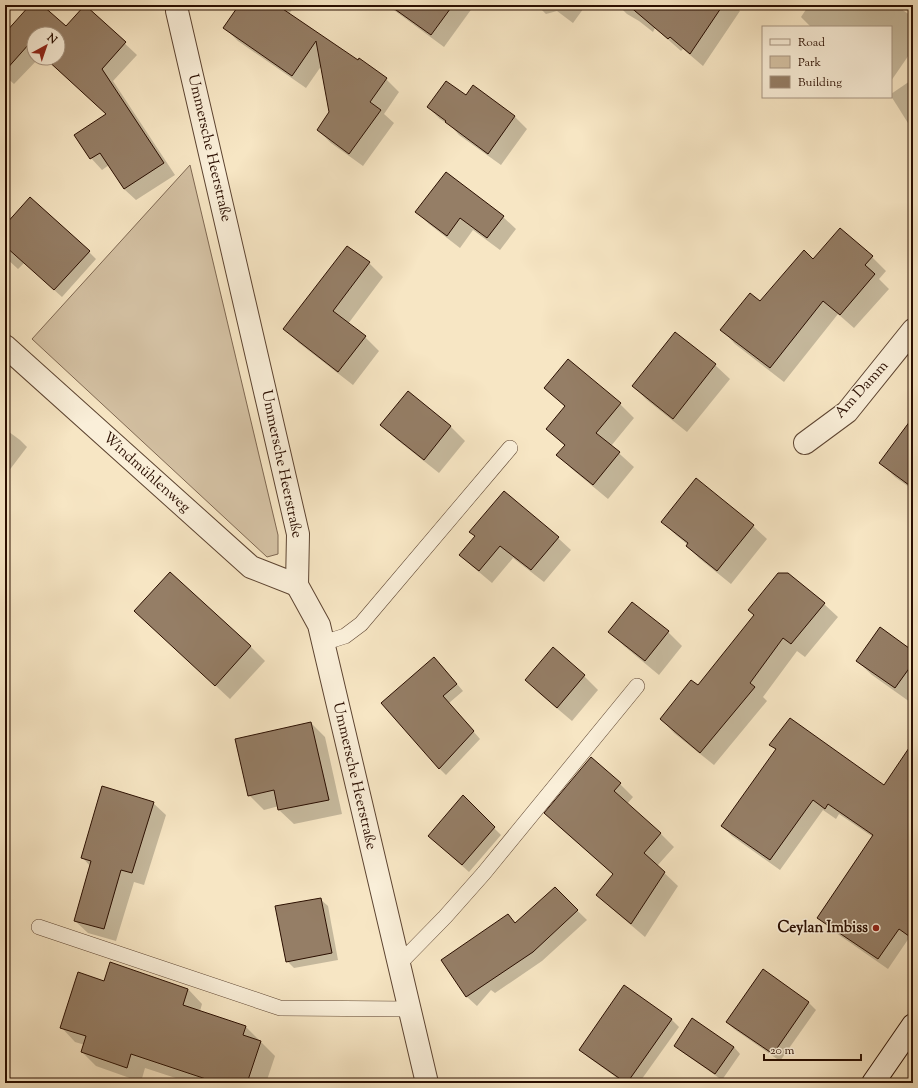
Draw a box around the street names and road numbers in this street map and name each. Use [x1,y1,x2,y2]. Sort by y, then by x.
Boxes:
street label: Ummersche Heerstraße [182,72,236,224]
street label: Am Damm [830,356,894,424]
street label: Ummersche Heerstraße [255,388,307,540]
street label: Windmühlenweg [98,428,194,518]
street label: Ummersche Heerstraße [327,700,381,852]

